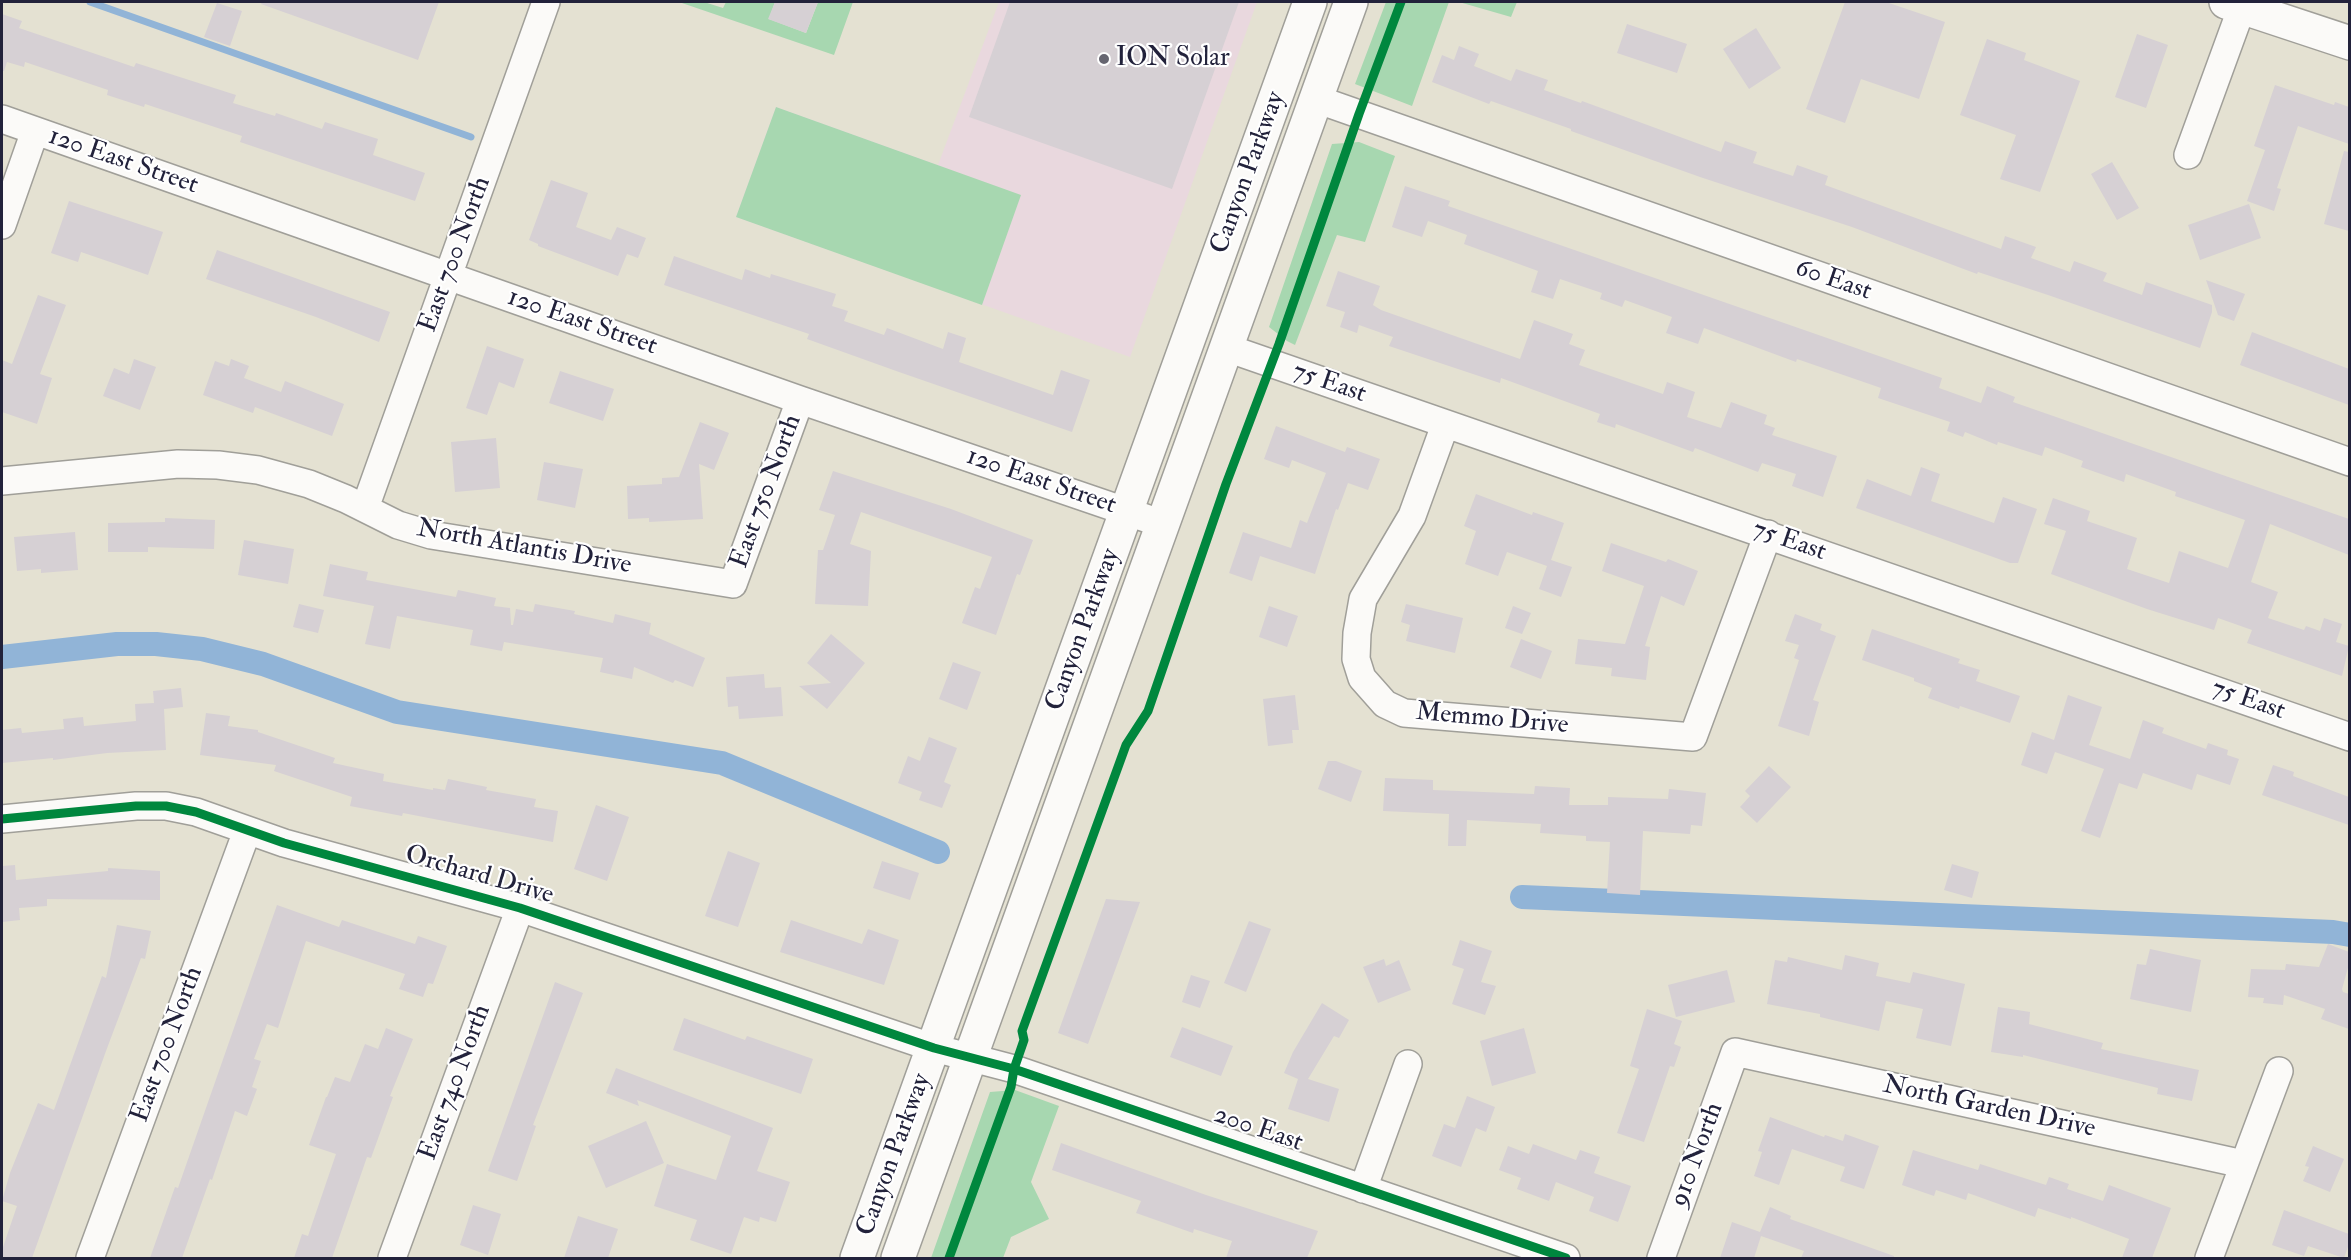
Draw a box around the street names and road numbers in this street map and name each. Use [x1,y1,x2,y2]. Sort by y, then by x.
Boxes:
street label: Canyon Parkway [1205,88,1293,258]
street label: 120 East Street [44,122,202,202]
street label: East 700 North [413,173,499,337]
street label: 60 East [1791,253,1875,309]
street label: 120 East Street [503,283,661,363]
street label: 75 East [1288,357,1370,411]
street label: East 750 North [725,411,809,573]
street label: 120 East Street [962,442,1120,522]
street label: North Atlantis Drive [414,514,634,582]
street label: 75 East [1748,515,1830,569]
street label: Canyon Parkway [1040,545,1128,715]
street label: 75 East [2207,674,2289,728]
street label: Memmo Drive [1414,698,1570,742]
street label: Orchard Drive [401,840,557,912]
street label: East 700 North [125,963,211,1127]
street label: East 740 North [413,1001,499,1165]
street label: Canyon Parkway [851,1070,939,1240]
street label: North Garden Drive [1880,1070,2098,1146]
street label: 910 North [1665,1099,1731,1211]
street label: 200 East [1209,1100,1307,1160]

